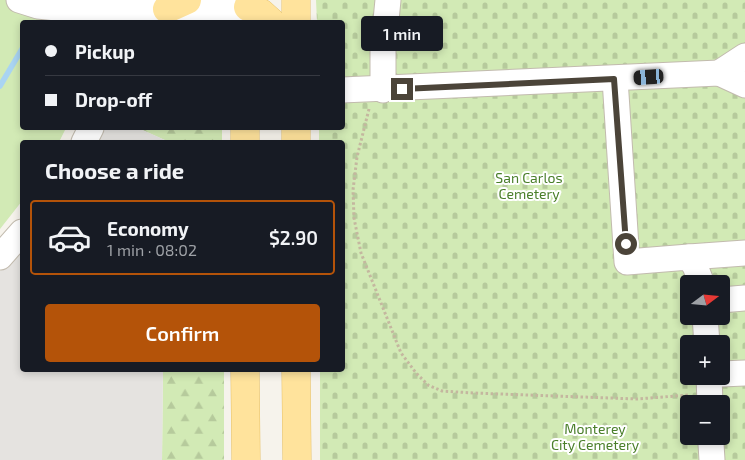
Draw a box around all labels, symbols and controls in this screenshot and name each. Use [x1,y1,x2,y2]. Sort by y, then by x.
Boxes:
callout: 1 min [361,17,443,52]
text: 1 min [383,24,421,43]
text: Pickup [75,40,135,63]
car [633,68,664,86]
route end [391,78,413,100]
text: Drop-off [75,88,152,111]
text: Choose a ride [45,157,184,183]
park label: San Carlos Cemetery [495,169,563,202]
icon: car [47,215,92,260]
text: Economy [107,217,189,240]
text: $2.90 [269,226,318,249]
route start [615,233,637,255]
text: 1 min · 08:02 [107,240,197,259]
north arrow [680,275,730,325]
map controls [680,275,730,445]
button: Confirm [45,304,320,362]
button: + [680,335,730,385]
button: − [680,395,730,445]
park label: Monterey City Cemetery [551,420,640,453]

